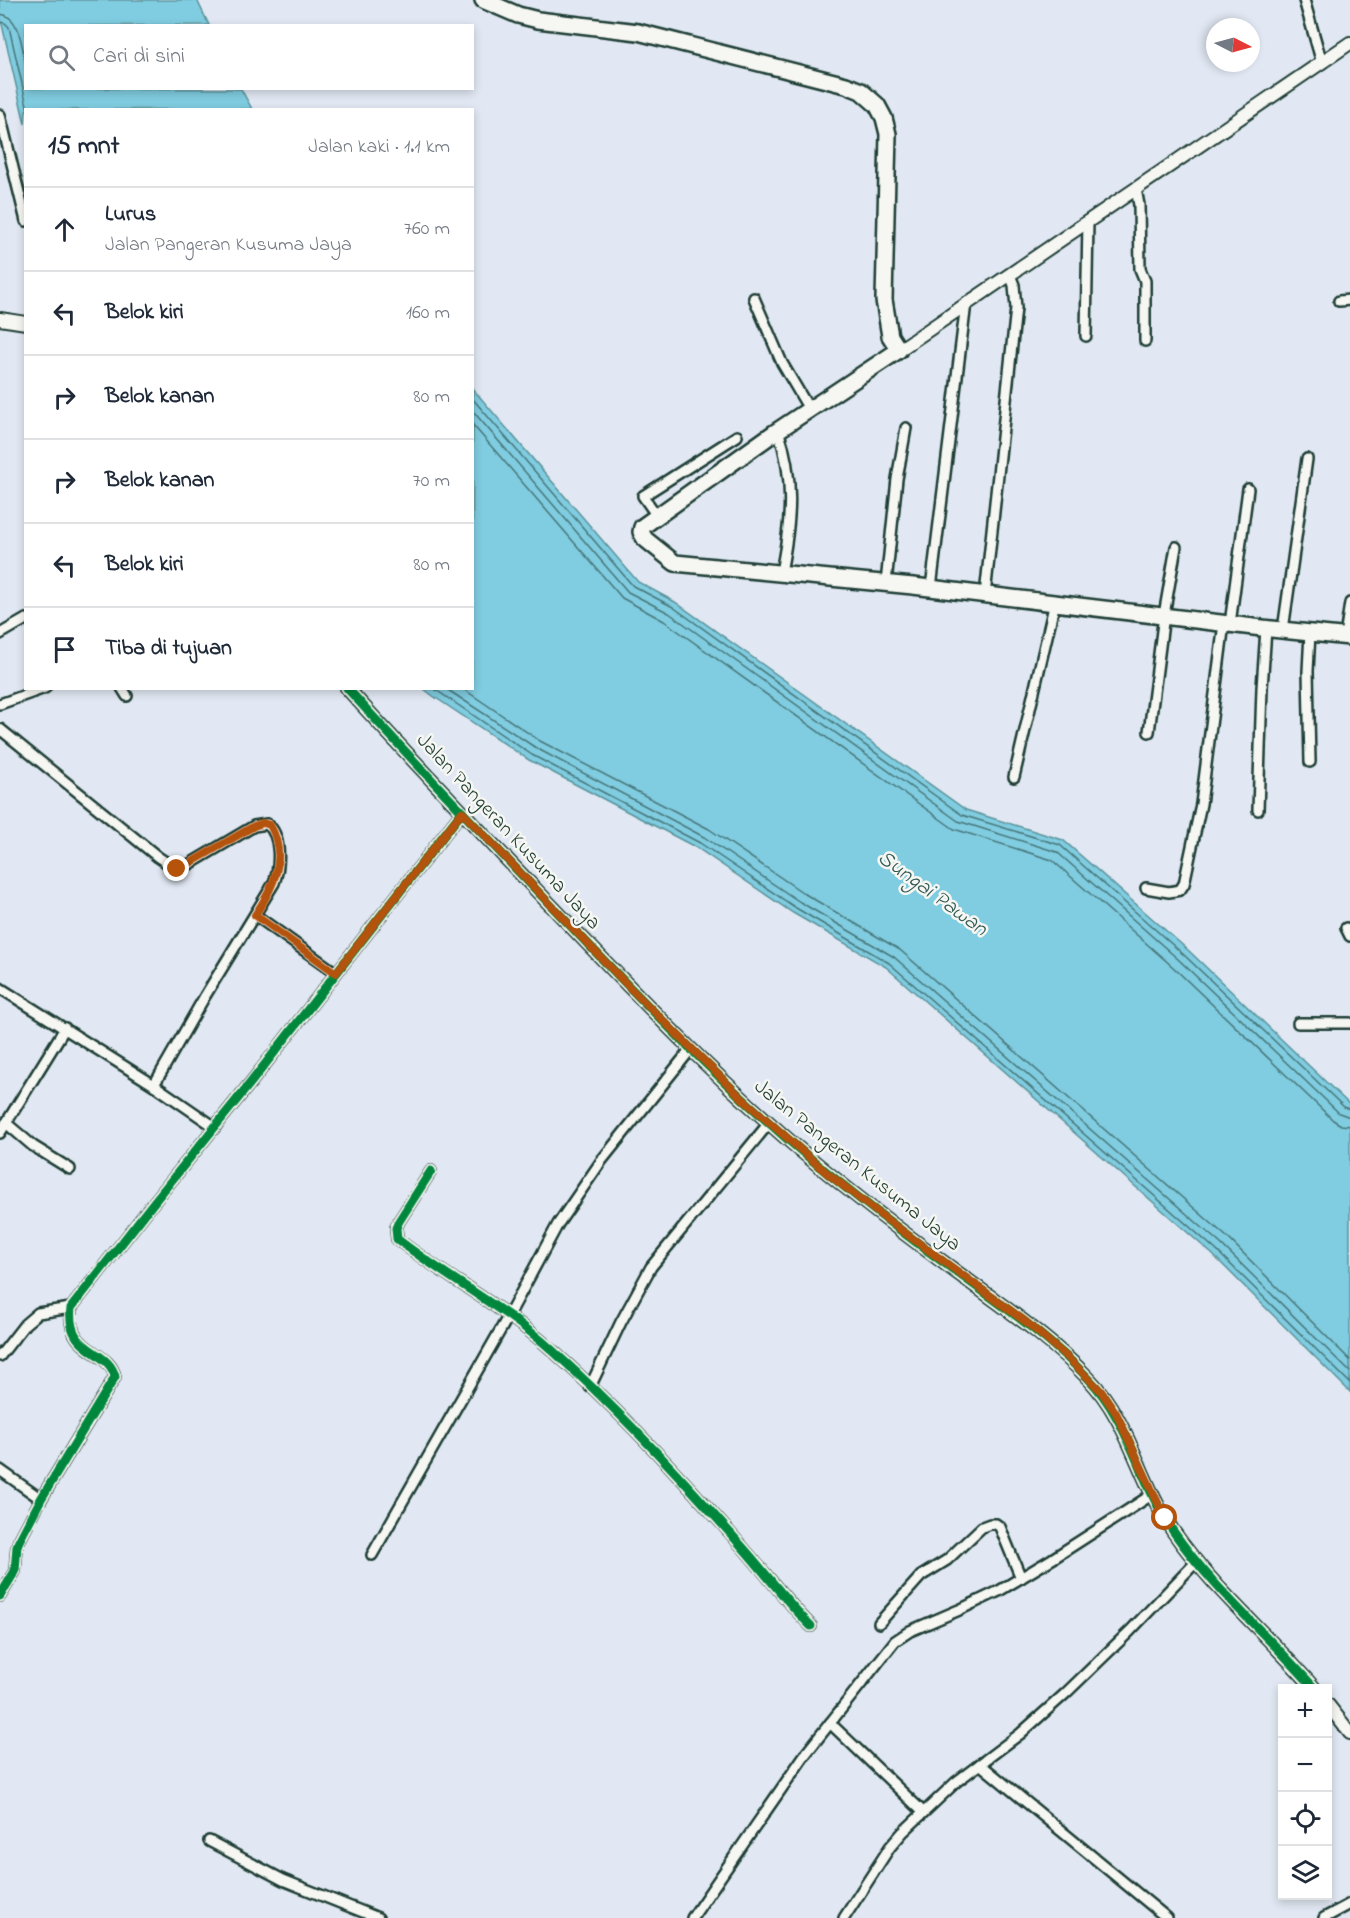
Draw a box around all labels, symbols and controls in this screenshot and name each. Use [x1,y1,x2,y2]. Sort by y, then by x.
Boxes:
north arrow [1206,18,1260,72]
search box [24,24,474,90]
icon: search [45,41,78,74]
text: Cari di sini [93,41,185,73]
text: 15 mnt [48,128,119,166]
text: Jalan kaki · 1.1 km [308,133,450,162]
text: Lurus [105,199,156,231]
icon: ahead [48,213,81,246]
text: 760 m [404,215,450,244]
text: Jalan Pangeran Kusuma Jaya [105,231,352,260]
icon: left [48,297,81,330]
text: Belok kiri [105,297,184,329]
text: 160 m [406,299,450,328]
icon: right [48,381,81,414]
text: Belok kanan [105,381,214,413]
text: 80 m [413,383,450,412]
icon: right [48,465,81,498]
text: Belok kanan [105,465,214,497]
text: 70 m [413,467,450,496]
icon: left [48,549,81,582]
text: Belok kiri [105,549,184,581]
text: 80 m [413,551,450,580]
icon: arrive [48,633,81,666]
text: Tiba di tujuan [105,633,232,665]
street label: Jalan Pangeran Kusuma Jaya [407,727,607,938]
water label: Sungai Pawan [870,843,995,946]
route end [163,855,189,881]
street label: Jalan Pangeran Kusuma Jaya [746,1073,967,1261]
route start [1151,1504,1177,1530]
map controls [1278,1684,1332,1900]
button: + [1278,1684,1332,1738]
button: − [1278,1738,1332,1792]
button: locate [1278,1792,1332,1846]
button: layers [1278,1846,1332,1900]

